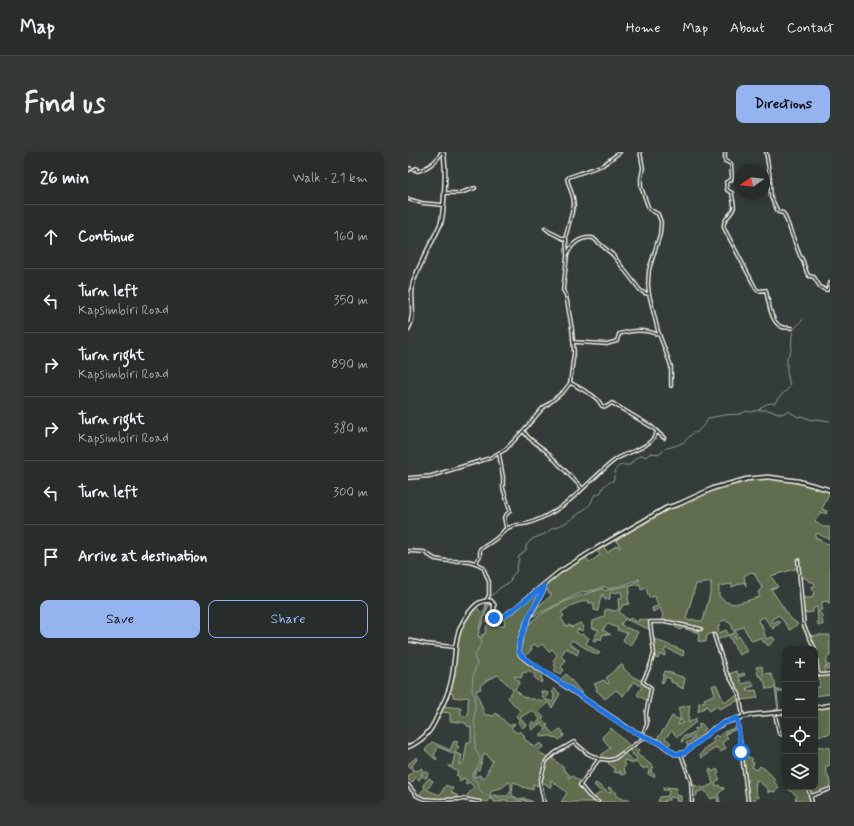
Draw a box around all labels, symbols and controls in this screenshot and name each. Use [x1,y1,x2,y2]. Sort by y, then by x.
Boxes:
text: Map [20,15,55,40]
text: Home [626,19,660,37]
text: Map [682,19,708,37]
text: About [730,19,765,37]
text: Contact [787,19,834,37]
button: Directions [736,85,830,123]
text: Find us [24,86,105,123]
north arrow [734,164,770,200]
text: 26 min [40,167,89,189]
text: Walk · 2.1 km [293,170,368,187]
icon: ahead [40,226,62,248]
text: Continue [78,227,134,247]
text: 160 m [333,228,368,245]
text: Turn left [78,282,138,302]
icon: left [40,290,62,312]
text: 350 m [334,292,368,309]
text: Kapsimbiri Road [78,302,169,319]
text: Turn right [78,346,145,366]
icon: right [40,354,62,376]
text: 890 m [331,356,368,373]
text: Kapsimbiri Road [78,366,169,383]
text: Turn right [78,410,145,430]
icon: right [40,418,62,440]
text: 380 m [333,420,368,437]
text: Kapsimbiri Road [78,430,169,447]
icon: left [40,482,62,504]
text: Turn left [78,483,138,503]
text: 300 m [333,484,368,501]
icon: arrive [40,546,62,568]
text: Arrive at destination [78,547,207,567]
button: Save [40,600,200,638]
button: Share [208,600,368,638]
route end [485,609,503,627]
map controls [782,646,818,790]
button: + [782,646,818,682]
button: − [782,682,818,718]
button: locate [782,718,818,754]
route start [732,743,750,761]
button: layers [782,754,818,790]

